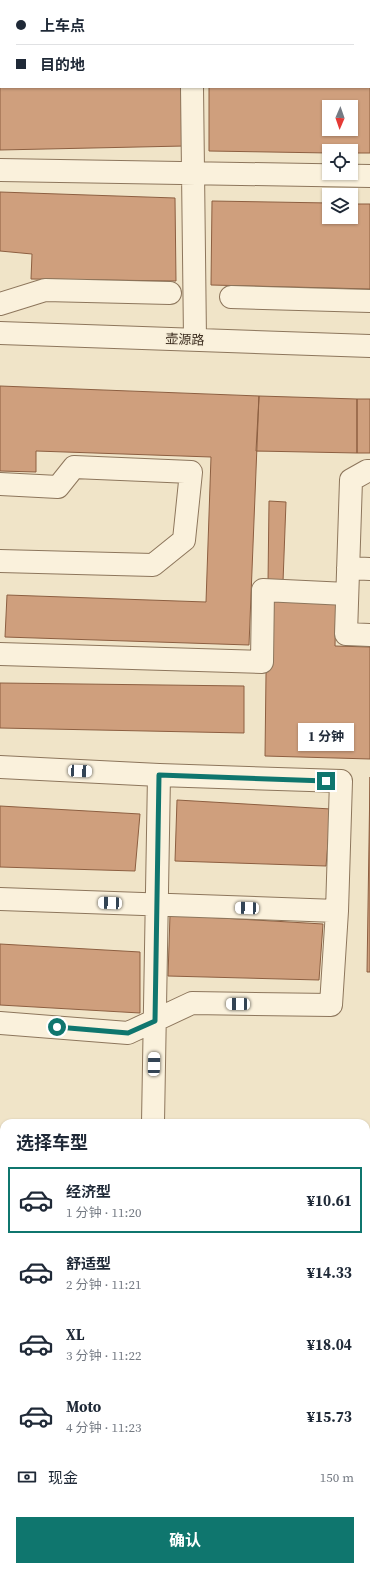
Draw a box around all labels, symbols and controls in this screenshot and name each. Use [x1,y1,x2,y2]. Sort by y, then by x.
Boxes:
text: 上车点 [40,15,85,36]
text: 目的地 [40,54,85,75]
north arrow [322,100,358,136]
map controls [322,100,358,224]
button: locate [322,144,358,180]
button: layers [322,188,358,224]
street label: 壶源路 [165,330,205,349]
callout: 1 分钟 [298,723,354,751]
text: 1 分钟 [308,728,344,745]
car [68,764,92,778]
route end [317,772,335,790]
car [98,897,122,909]
car [235,902,259,914]
car [226,998,250,1010]
route start [48,1018,66,1036]
car [148,1052,160,1076]
text: 选择车型 [16,1130,88,1155]
text: 经济型 [66,1181,111,1202]
icon: car [18,1182,54,1218]
text: ¥10.61 [307,1190,352,1211]
text: 1 分钟 · 11:20 [66,1204,141,1221]
text: 舒适型 [66,1253,111,1274]
icon: car [18,1254,54,1290]
text: ¥14.33 [307,1262,352,1283]
text: 2 分钟 · 11:21 [66,1276,141,1293]
text: XL [66,1324,85,1345]
icon: car [18,1326,54,1362]
text: ¥18.04 [307,1334,352,1355]
text: 3 分钟 · 11:22 [66,1347,141,1364]
text: Moto [66,1396,101,1417]
icon: car [18,1398,54,1434]
text: ¥15.73 [307,1406,352,1427]
text: 4 分钟 · 11:23 [66,1419,141,1436]
icon: cash [16,1466,38,1488]
text: 现金 [48,1467,78,1488]
text: 150 m [320,1469,354,1486]
button: 确认 [16,1517,354,1563]

